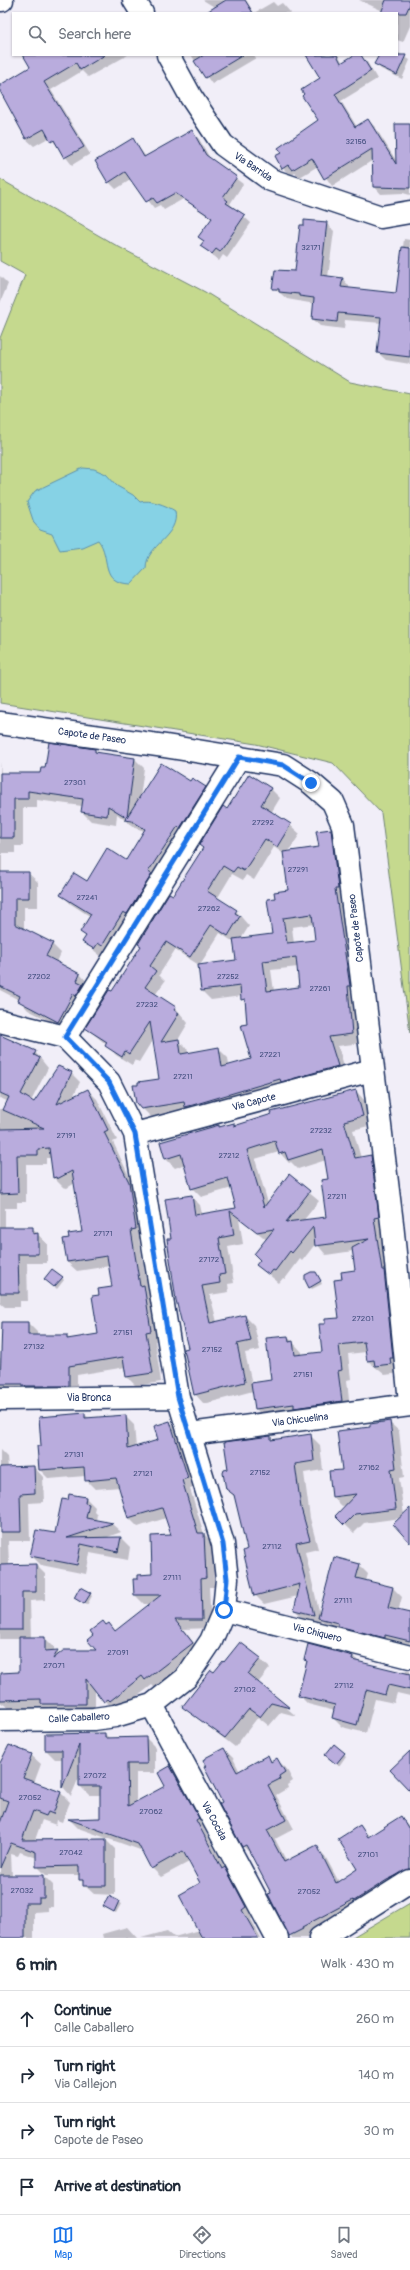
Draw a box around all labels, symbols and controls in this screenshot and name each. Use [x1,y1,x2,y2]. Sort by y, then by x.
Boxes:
search box [12,12,398,56]
icon: search [26,23,48,45]
text: Search here [58,25,131,44]
house number: 32156 [345,137,367,146]
street label: Via Barrida [232,150,275,184]
house number: 32171 [301,243,321,252]
street label: Capote de Paseo [57,725,127,747]
route end [302,774,320,792]
house number: 27301 [64,778,86,787]
house number: 27292 [252,818,274,827]
house number: 27291 [288,865,308,874]
house number: 27241 [77,893,97,902]
street label: Capote de Paseo [346,893,366,963]
house number: 27262 [198,904,221,913]
house number: 27202 [27,972,51,981]
house number: 27252 [217,972,240,981]
house number: 27261 [310,984,330,993]
house number: 27232 [136,1000,158,1009]
house number: 27221 [260,1050,280,1059]
house number: 27211 [173,1072,193,1081]
street label: Via Capote [231,1090,277,1114]
house number: 27232 [310,1126,332,1135]
house number: 27191 [56,1131,76,1140]
house number: 27212 [219,1151,240,1160]
house number: 27211 [327,1192,347,1201]
house number: 27171 [93,1229,113,1238]
house number: 27172 [199,1255,220,1264]
house number: 27201 [352,1314,374,1323]
house number: 27151 [113,1328,133,1337]
house number: 27132 [24,1342,45,1351]
house number: 27152 [202,1345,223,1354]
house number: 27151 [293,1370,313,1379]
street label: Via Bronca [67,1392,111,1404]
street label: Via Chicuelina [271,1411,329,1429]
house number: 27131 [64,1450,84,1459]
house number: 27162 [359,1463,380,1472]
house number: 27152 [250,1468,271,1477]
house number: 27121 [133,1469,153,1478]
house number: 27112 [262,1542,282,1551]
house number: 27111 [163,1573,181,1582]
house number: 27111 [334,1596,352,1605]
route start [215,1601,233,1619]
street label: Via Chiquero [291,1621,344,1645]
house number: 27091 [107,1648,129,1657]
house number: 27071 [43,1661,65,1670]
house number: 27112 [334,1681,354,1690]
house number: 27102 [234,1685,256,1694]
street label: Calle Caballero [48,1710,111,1726]
house number: 27072 [84,1771,107,1780]
house number: 27052 [19,1793,42,1802]
street label: Via Cocida [199,1799,229,1843]
house number: 27062 [139,1807,163,1816]
house number: 27042 [59,1848,83,1857]
house number: 27101 [358,1850,378,1859]
house number: 27032 [10,1886,34,1895]
house number: 27052 [298,1887,321,1896]
text: 6 min [16,1954,57,1975]
text: Walk · 430 m [320,1956,394,1972]
text: Continue [54,2001,112,2020]
icon: ahead [16,2008,38,2030]
text: 260 m [356,2011,394,2027]
text: Calle Caballero [54,2020,134,2036]
text: Turn right [54,2057,115,2076]
icon: right [16,2064,38,2086]
text: 140 m [358,2067,394,2083]
text: Via Callejon [54,2076,117,2092]
text: Turn right [54,2113,115,2132]
icon: right [16,2120,38,2142]
text: 30 m [364,2123,394,2139]
text: Capote de Paseo [54,2132,143,2148]
icon: arrive [16,2176,38,2198]
text: Arrive at destination [54,2177,181,2196]
tab: Map [52,2224,74,2261]
tab: Directions [179,2224,226,2261]
tab: Saved [330,2224,358,2261]

